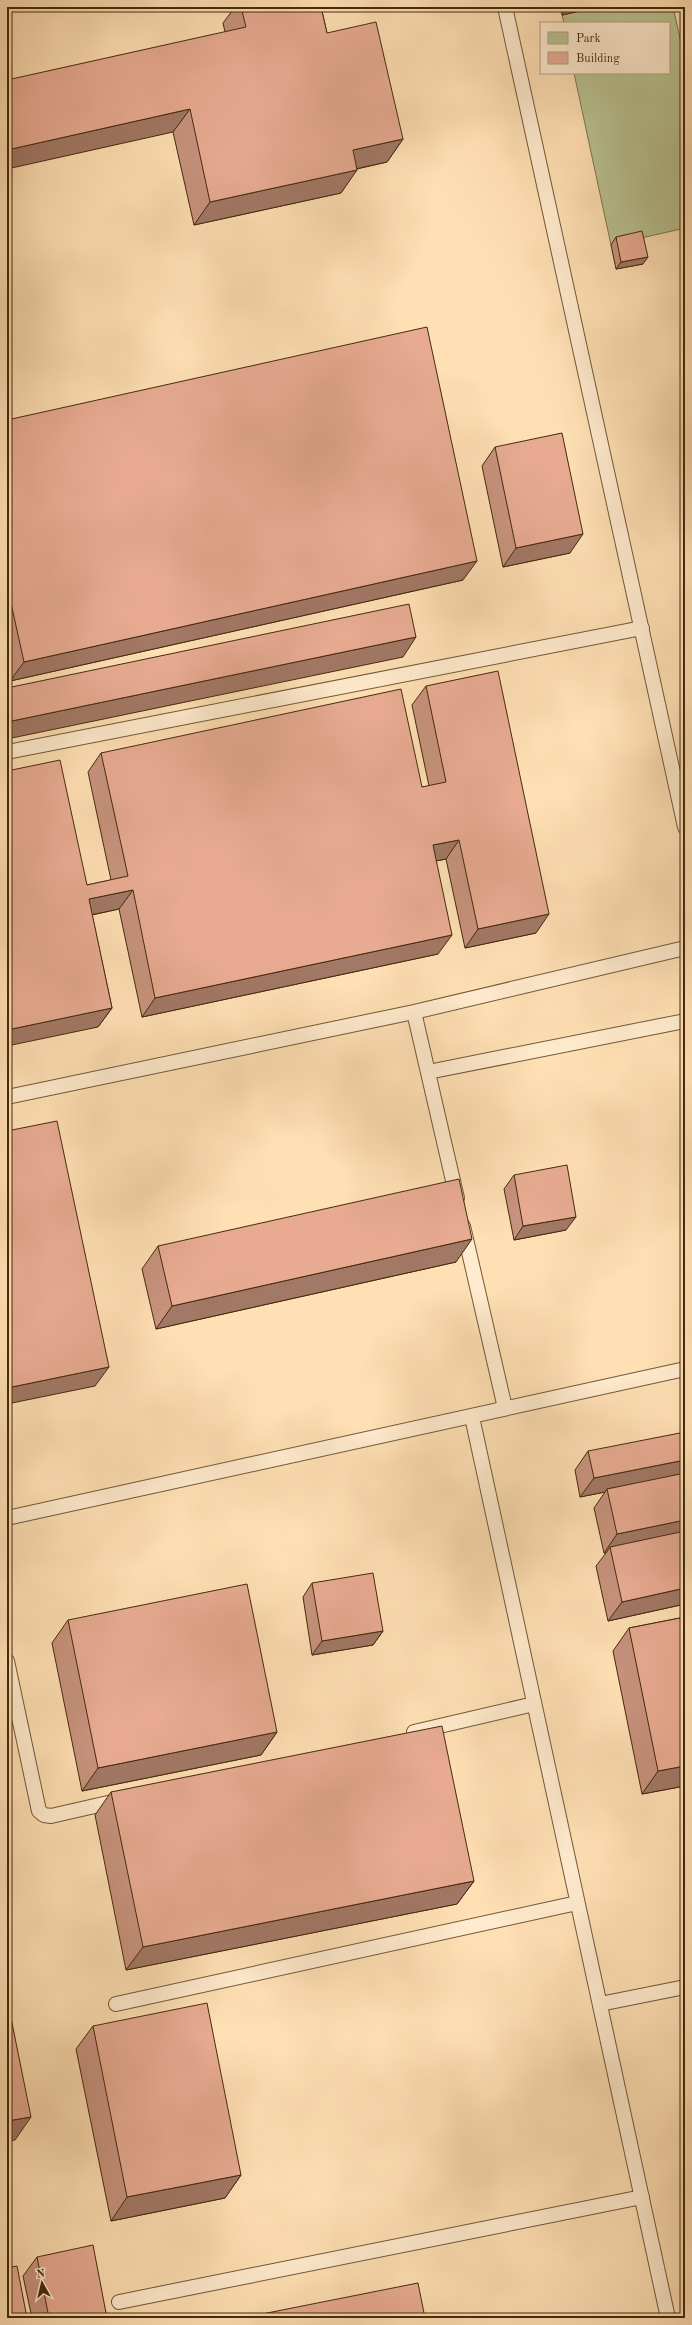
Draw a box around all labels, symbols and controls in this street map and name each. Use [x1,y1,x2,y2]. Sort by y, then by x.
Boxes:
legend [540,22,670,74]
text: Park [576,33,601,45]
text: Building [576,53,620,65]
north arrow [22,2263,62,2303]
text: N [36,2268,46,2281]

